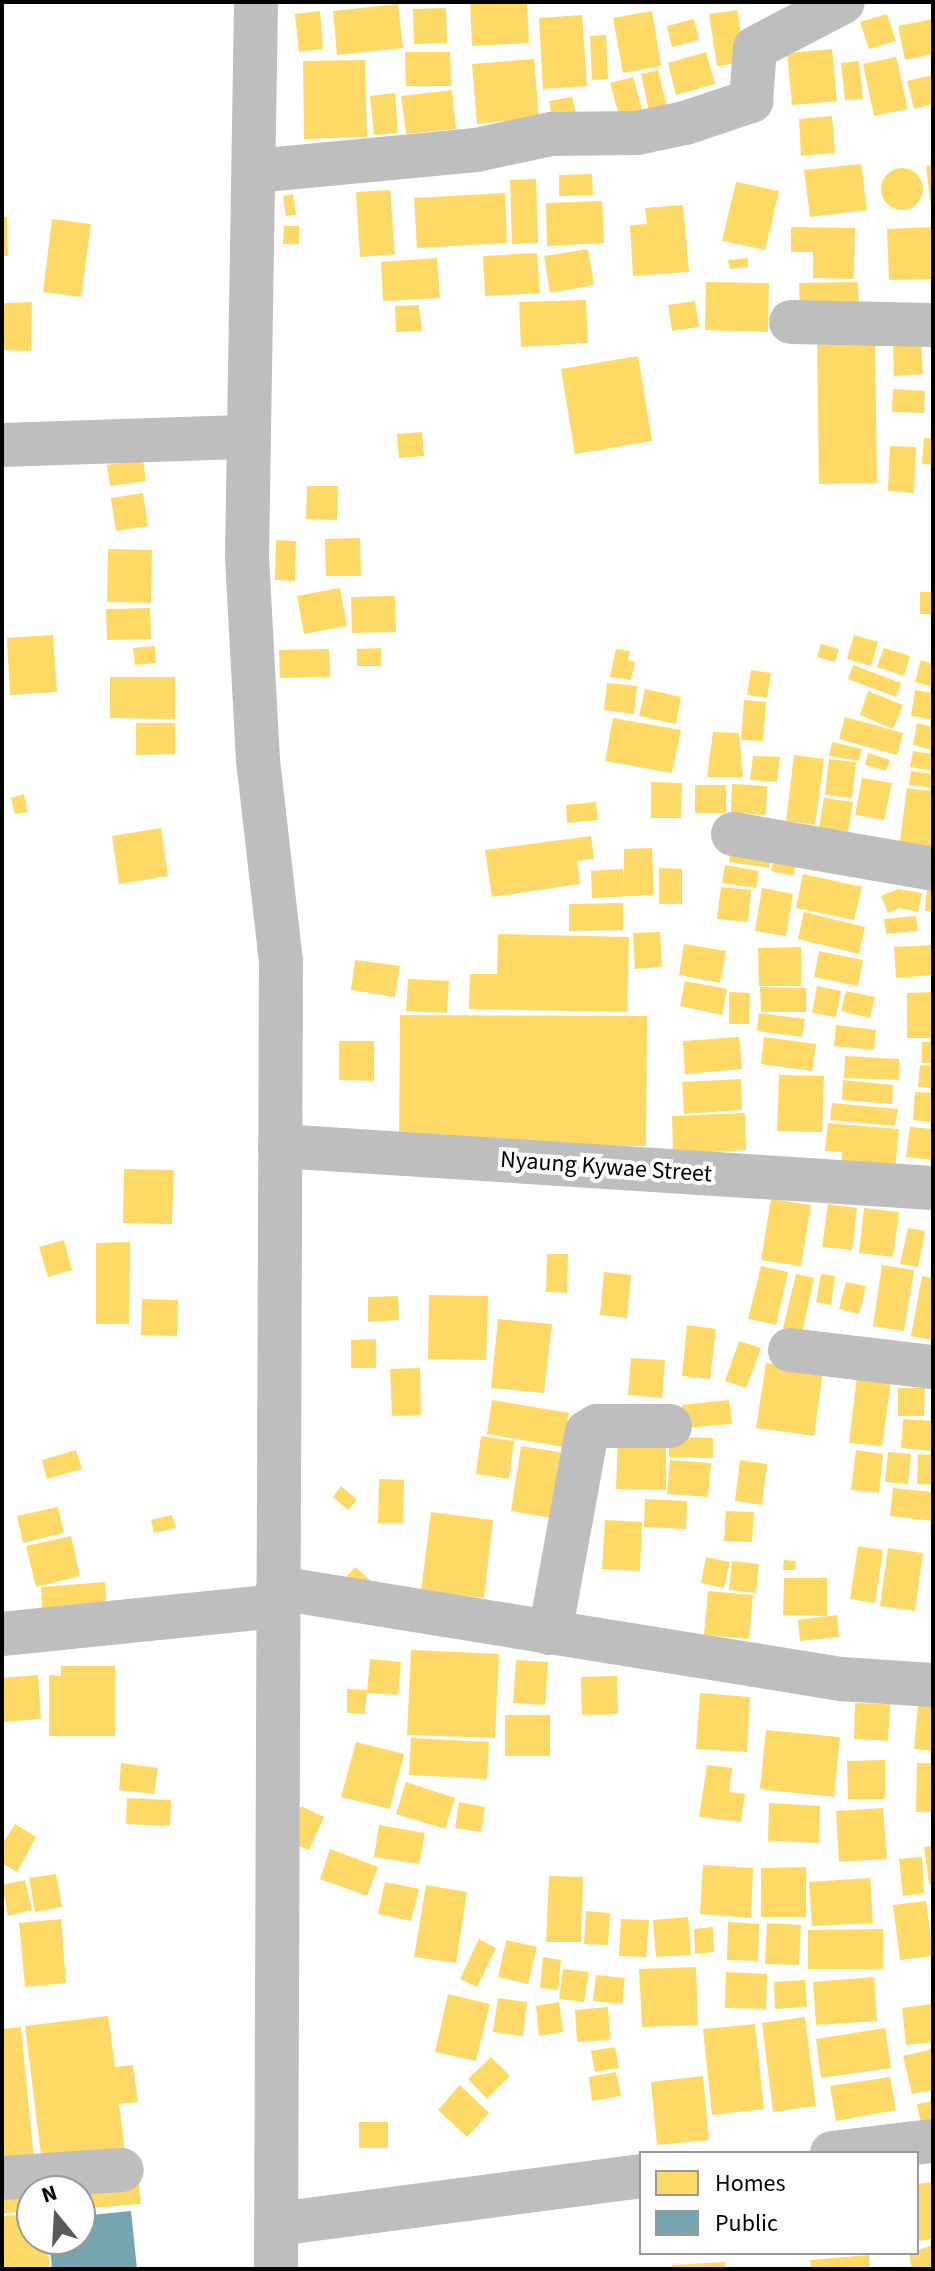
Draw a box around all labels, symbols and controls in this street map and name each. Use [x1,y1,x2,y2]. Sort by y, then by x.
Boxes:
street label: Nyaung Kywae Street [499,1145,713,1189]
legend [639,2151,919,2255]
text: Homes [715,2166,786,2201]
north arrow [16,2175,96,2255]
text: N [37,2177,61,2212]
text: Public [715,2206,778,2241]

